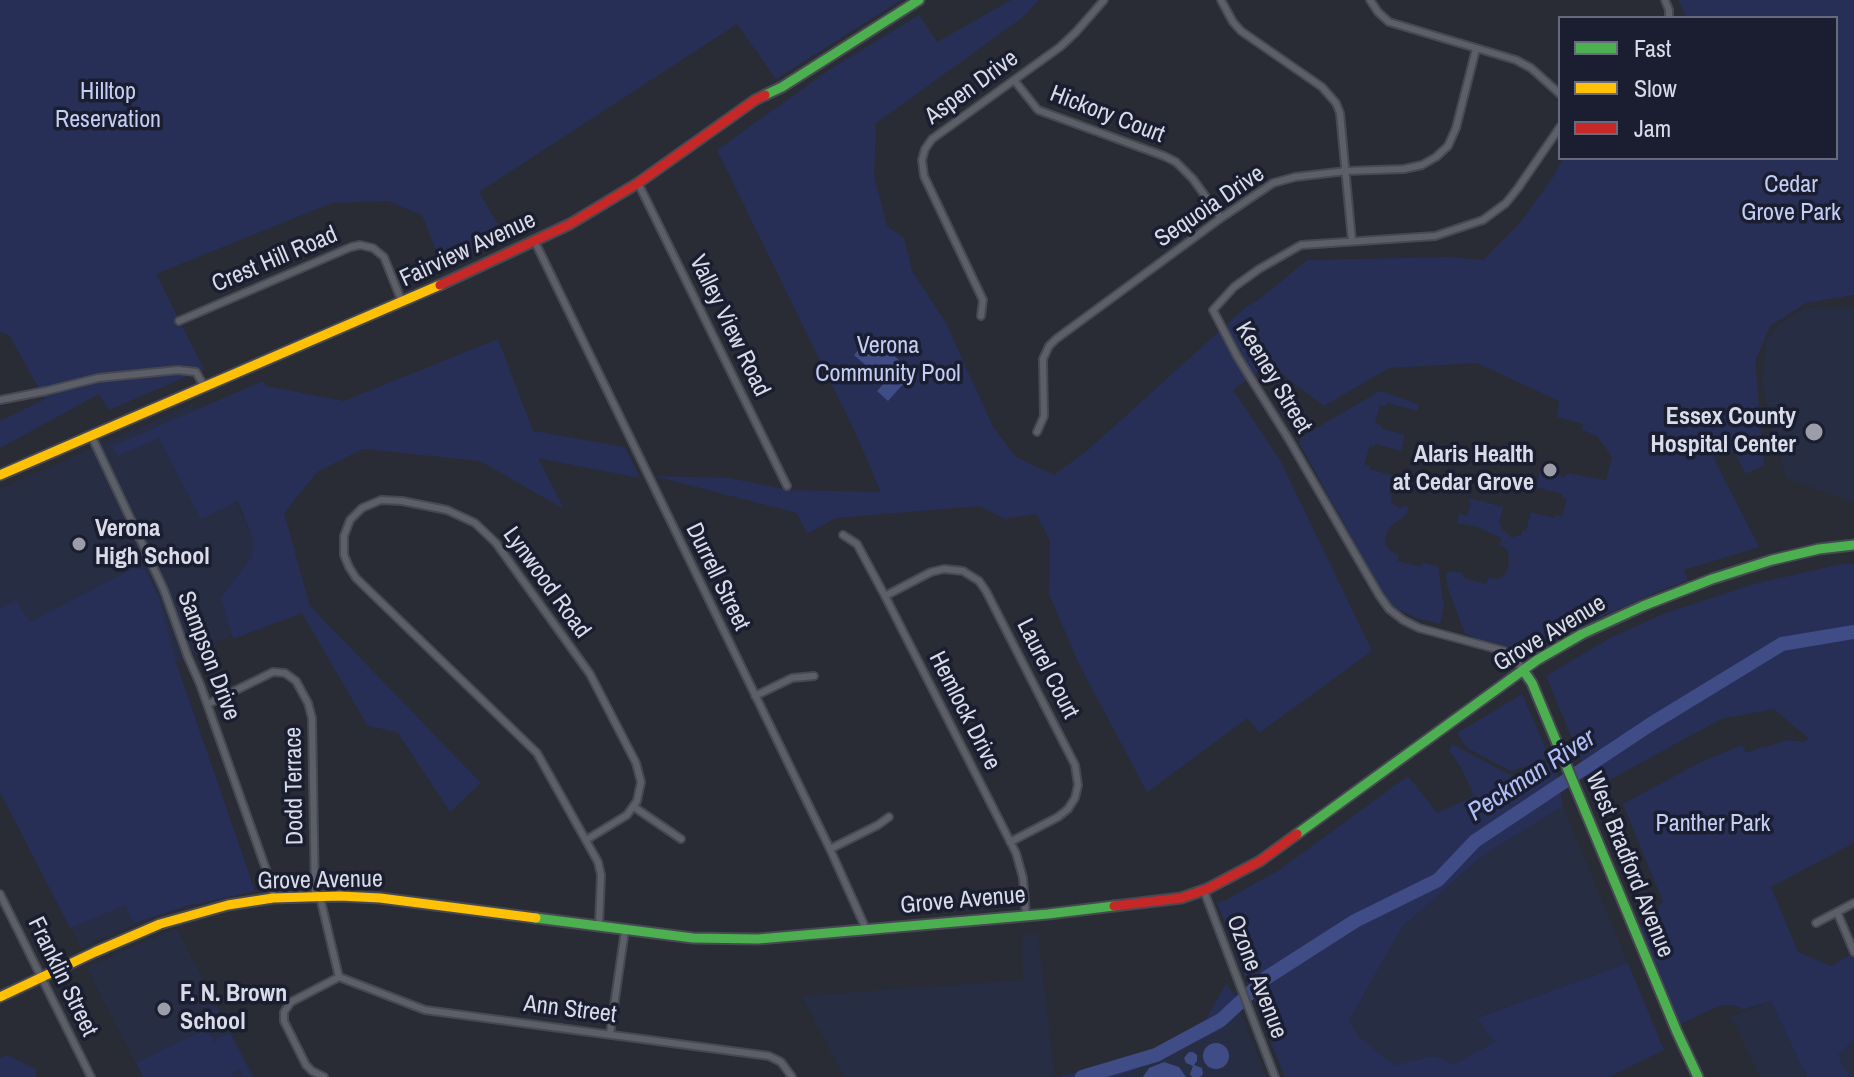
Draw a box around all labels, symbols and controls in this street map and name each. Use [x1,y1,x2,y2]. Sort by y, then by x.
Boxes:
legend [1558,16,1838,160]
text: Fast [1634,32,1671,64]
street label: Aspen Drive [920,45,1024,131]
text: Slow [1634,72,1677,104]
park label: Hilltop Reservation [55,79,161,135]
street label: Hickory Court [1046,80,1168,150]
text: Jam [1634,112,1671,144]
street label: Sequoia Drive [1150,160,1270,254]
park label: Cedar Grove Park [1741,172,1841,228]
street label: Fairview Avenue [396,206,540,294]
street label: Crest Hill Road [208,221,342,299]
street label: Valley View Road [682,251,776,401]
street label: Keeney Street [1229,317,1317,439]
park label: Verona Community Pool [815,333,961,389]
place label: Essex County Hospital Center [1651,404,1796,460]
marker: Essex County Hospital Center [1803,421,1825,443]
place label: Alaris Health at Cedar Grove [1393,442,1534,498]
marker: Alaris Health at Cedar Grove [1541,461,1559,479]
place label: Verona High School [95,516,210,572]
street label: Durrell Street [679,519,755,635]
street label: Lynwood Road [496,522,596,644]
marker: Verona High School [70,535,88,553]
street label: Sampson Drive [170,588,246,724]
street label: Grove Avenue [1489,589,1611,679]
street label: Laurel Court [1010,614,1084,724]
street label: Hemlock Drive [922,647,1006,775]
water label: Peckman River [1462,723,1602,829]
street label: Dodd Terrace [280,727,310,845]
street label: West Bradford Avenue [1579,768,1679,962]
park label: Panther Park [1656,811,1770,839]
street label: Grove Avenue [257,866,383,896]
street label: Grove Avenue [899,881,1027,921]
street label: Ozone Avenue [1219,911,1293,1043]
street label: Franklin Street [21,913,103,1041]
place label: F. N. Brown School [180,981,287,1037]
street label: Ann Street [522,990,618,1030]
marker: F. N. Brown School [155,1000,173,1018]

